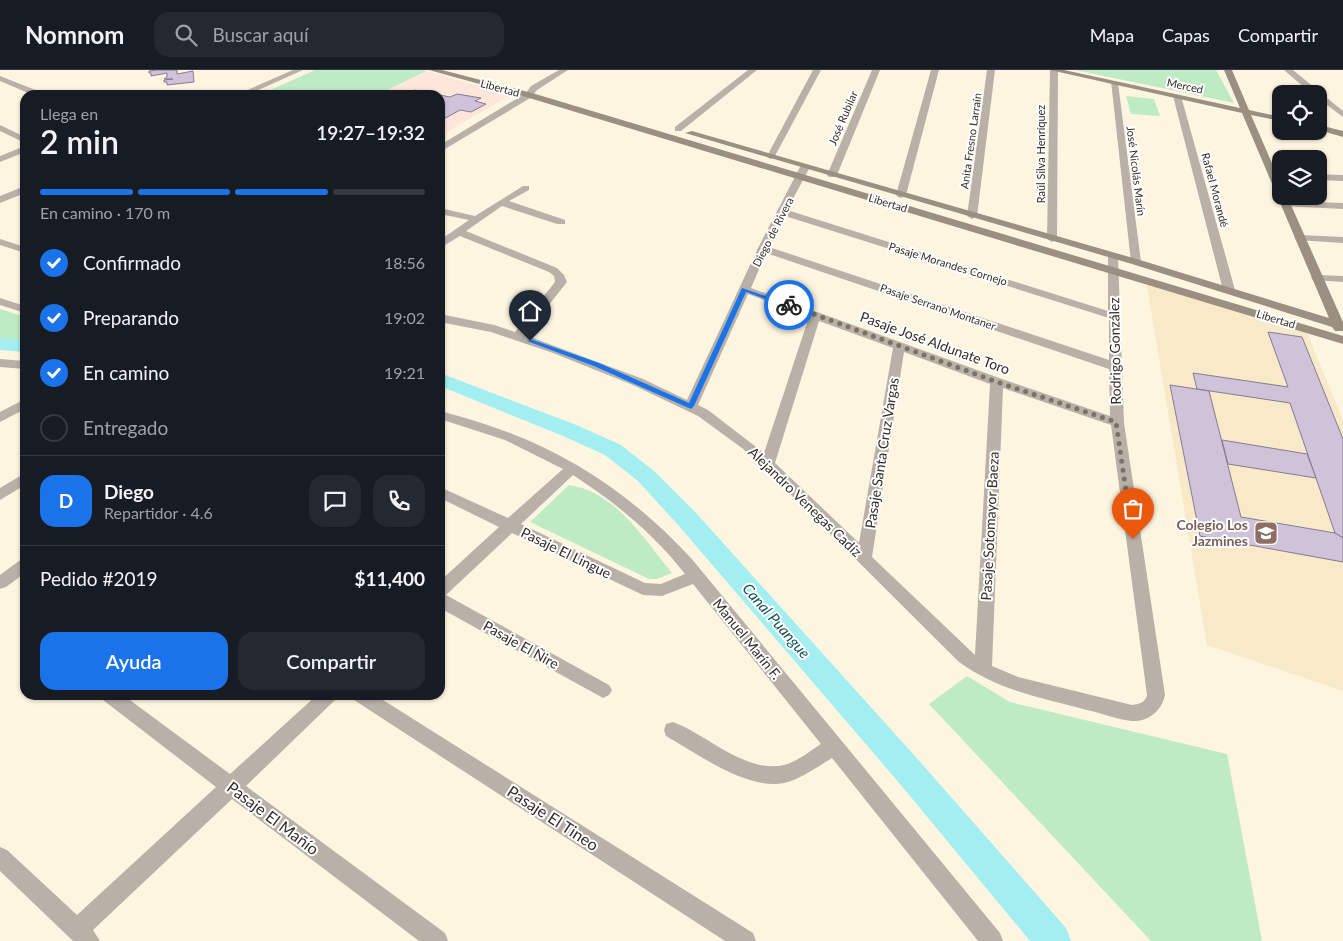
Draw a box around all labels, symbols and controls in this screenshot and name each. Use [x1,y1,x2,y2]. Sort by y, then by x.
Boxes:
search box [154,12,504,57]
text: Nomnom [25,20,124,49]
icon: search [172,21,200,49]
text: Buscar aquí [212,23,308,46]
text: Mapa [1090,24,1134,46]
text: Capas [1162,24,1210,46]
text: Compartir [1238,24,1318,46]
street label: Merced [1166,75,1204,96]
street label: Libertad [479,76,521,99]
map controls [1272,85,1327,205]
button: locate [1272,85,1327,140]
street label: José Rubilar [825,89,860,147]
street label: Anita Fresno Larraín [957,92,984,190]
text: Llega en [40,104,98,123]
street label: Raúl Silva Henríquez [1034,105,1047,203]
text: 19:27–19:32 [316,121,425,144]
text: 2 min [40,122,119,161]
street label: José Nicolás Marín [1125,125,1148,217]
button: layers [1272,150,1327,205]
street label: Rafael Morandé [1199,151,1232,229]
street label: Libertad [867,190,909,215]
street label: Diego de Rivera [749,195,796,269]
text: En camino · 170 m [40,203,170,222]
street label: Pasaje Morandes Cornejo [887,239,1009,288]
icon: check [40,249,68,277]
text: Confirmado [83,251,181,274]
text: 18:56 [384,253,425,272]
courier [764,280,814,330]
street label: Pasaje Serrano Montaner [879,281,998,332]
pin [509,290,551,341]
icon: bike [775,291,803,319]
icon: home [516,297,544,325]
street label: Rodrigo González [1105,297,1124,405]
icon: check [40,304,68,332]
text: Preparando [83,306,179,329]
street label: Libertad [1255,306,1297,331]
text: 19:02 [384,308,425,327]
street label: Pasaje José Aldunate Toro [858,308,1012,378]
icon: check [40,359,68,387]
text: En camino [83,361,169,384]
text: 19:21 [384,363,425,382]
street label: Pasaje Santa Cruz Vargas [861,376,902,530]
text: Entregado [83,416,168,439]
street label: Alejandro Venegas Cadíz [745,443,865,560]
street label: Pasaje Sotomayor Baeza [977,451,1002,601]
button: chat [309,475,361,527]
button: phone [373,475,425,527]
text: Diego [104,480,154,503]
pin [1112,488,1154,539]
text: D [59,489,73,512]
icon: bag [1119,495,1147,523]
text: Repartidor · 4.6 [104,503,213,522]
place label: Colegio Los Jazmines [1176,516,1248,549]
school or university icon: Colegio Los Jazmines [1253,520,1279,546]
street label: Pasaje El Lingue [518,523,614,582]
text: Pedido #2019 [40,567,158,590]
text: $11,400 [354,567,425,590]
water label: Canal Puangue [739,579,814,662]
street label: Manuel Marín F. [710,595,785,683]
street label: Pasaje El Ñire [481,617,562,672]
button: Ayuda [40,632,228,690]
button: Compartir [238,632,425,690]
street label: Pasaje El Mañío [224,777,323,858]
street label: Pasaje El Tineo [504,781,602,854]

